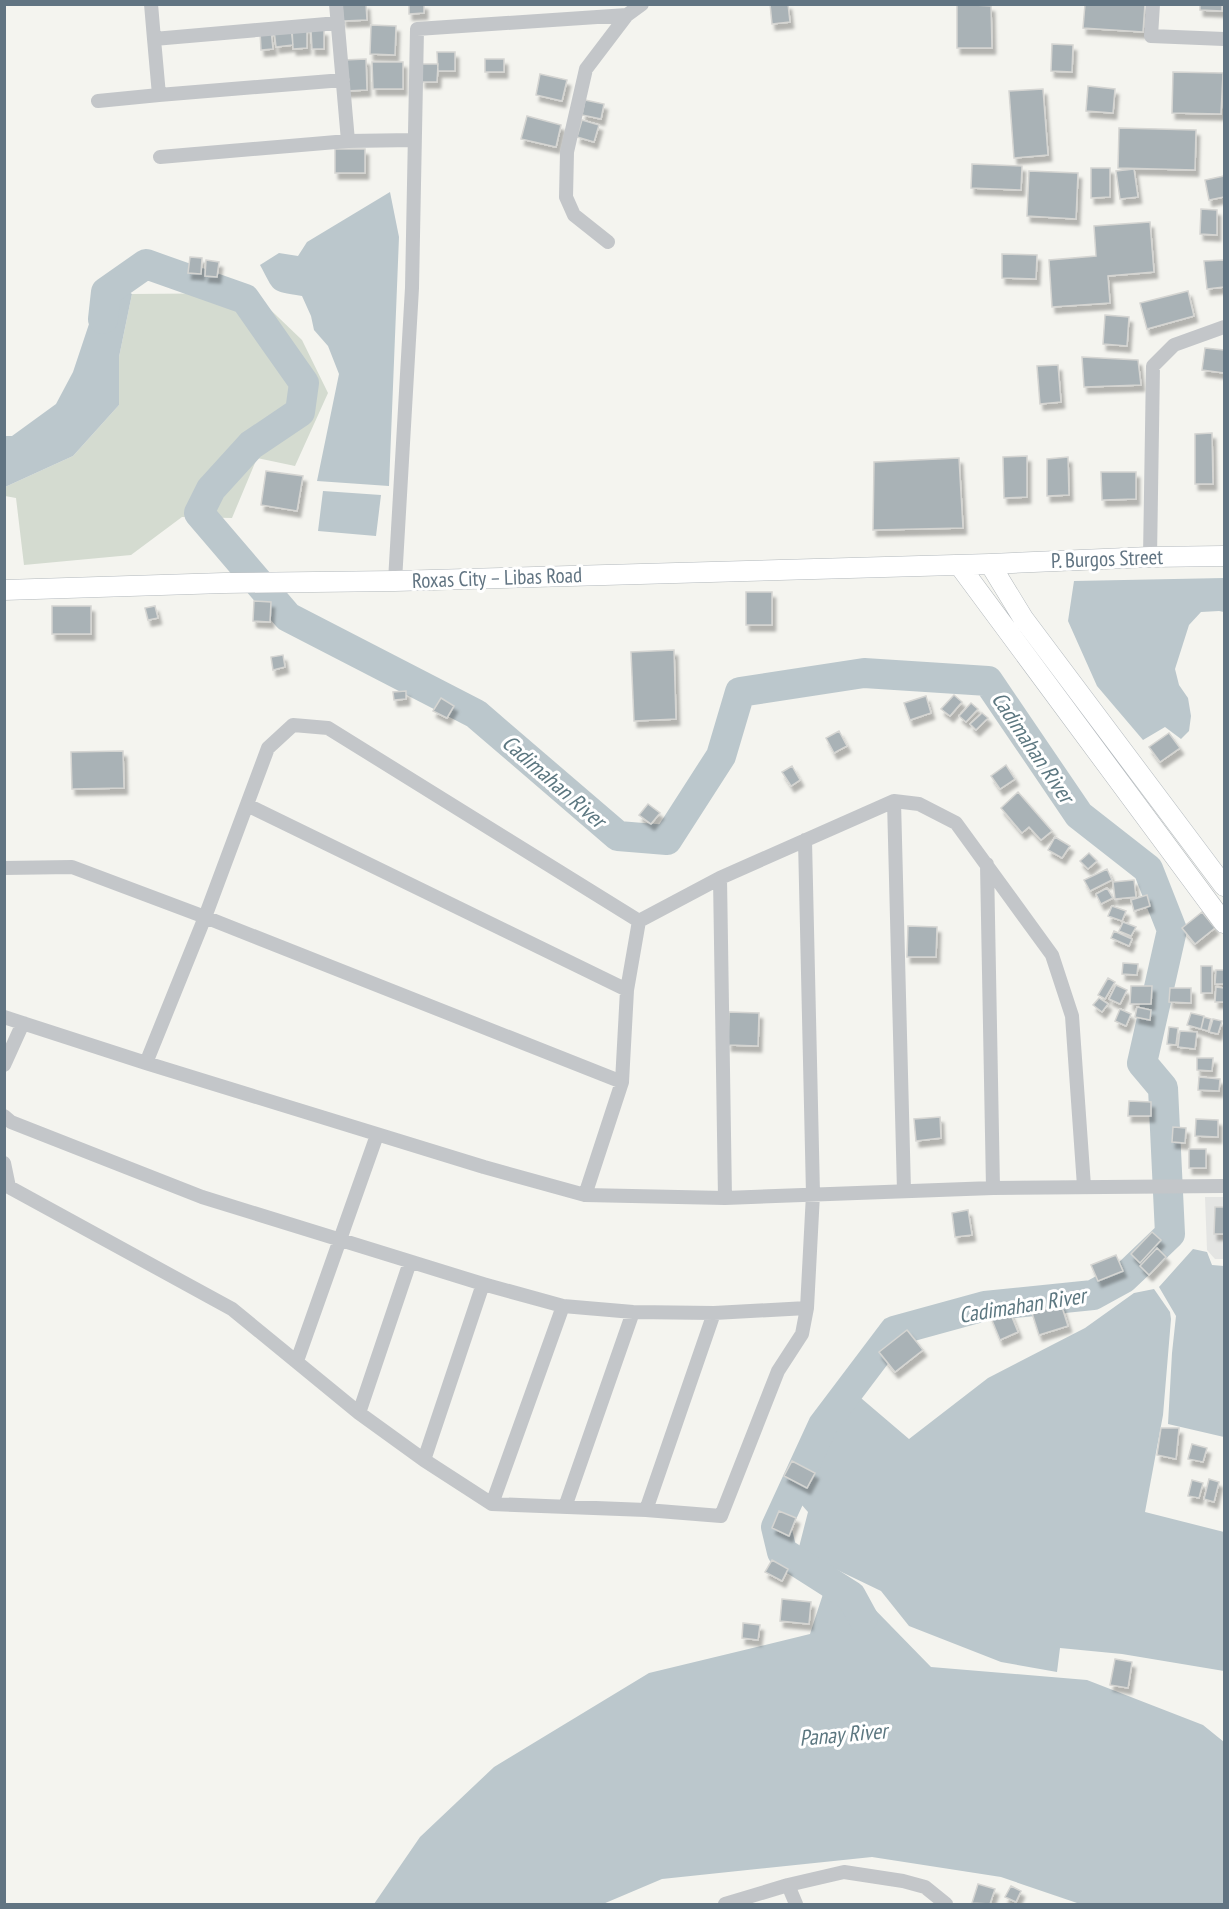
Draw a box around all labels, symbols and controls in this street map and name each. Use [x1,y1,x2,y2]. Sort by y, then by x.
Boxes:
street label: P. Burgos Street [1051,543,1164,574]
street label: Roxas City – Libas Road [411,561,583,594]
water label: Cadimahan River [986,686,1082,810]
water label: Cadimahan River [497,729,614,835]
water label: Cadimahan River [957,1281,1090,1329]
water label: Panay River [798,1716,891,1752]

